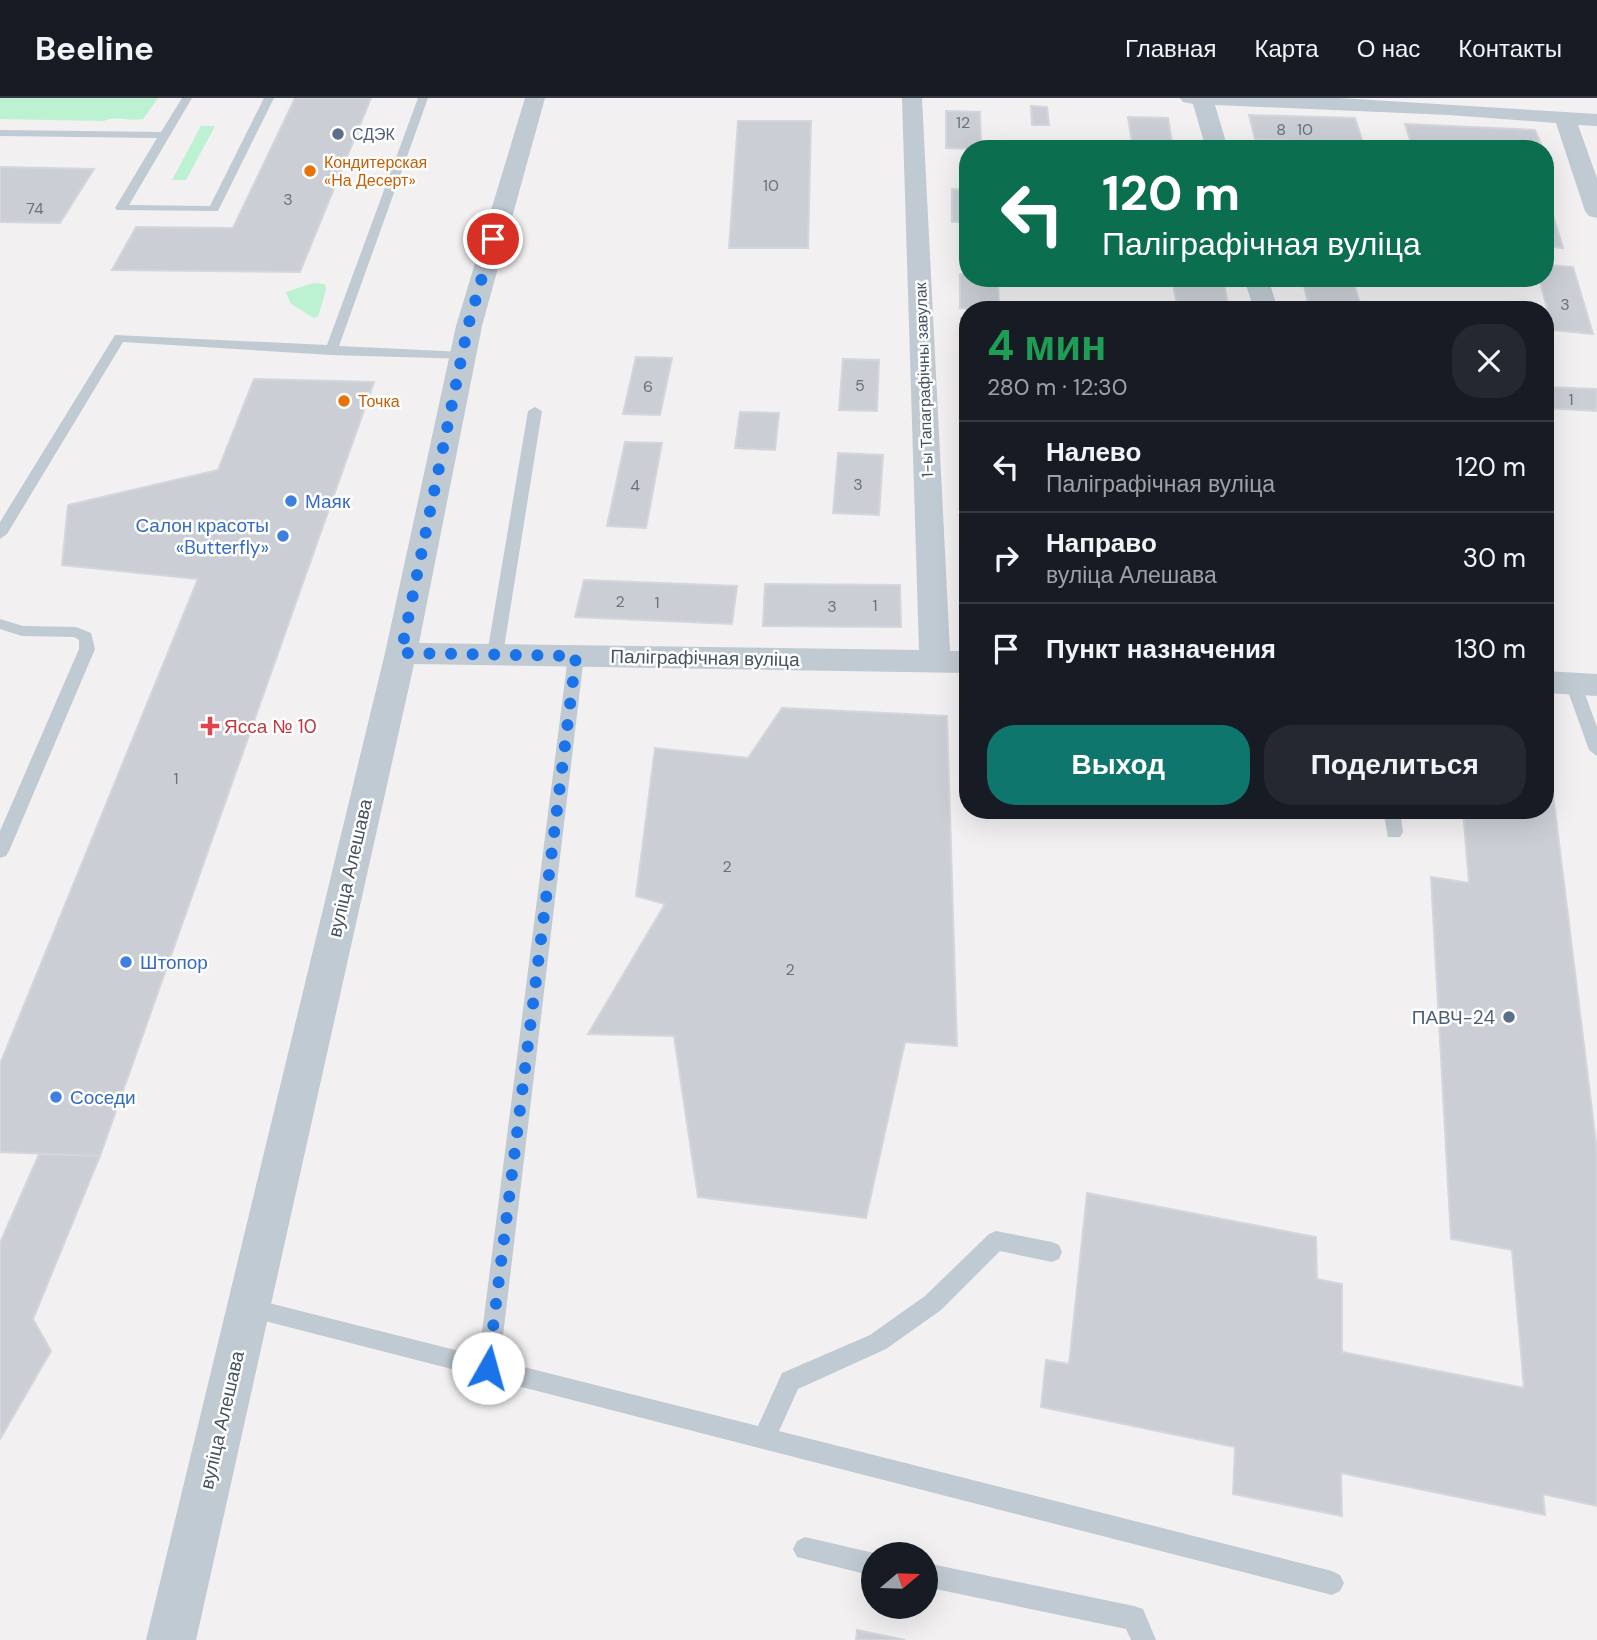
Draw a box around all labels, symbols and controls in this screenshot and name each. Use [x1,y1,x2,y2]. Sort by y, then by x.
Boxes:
text: Beeline [35,27,154,70]
text: Главная [1125,33,1216,64]
text: Карта [1254,33,1319,64]
text: О нас [1357,33,1420,64]
text: Контакты [1458,33,1562,64]
house number: 12 [956,112,970,133]
house number: 8 [1276,119,1286,140]
house number: 10 [1297,119,1313,140]
place label: СДЭК [352,124,396,145]
marker: СДЭК [330,126,346,142]
place label: Кондитерская «На Десерт» [324,152,427,191]
text: 120 m [1102,161,1240,225]
marker: Кондитерская «На Десерт» [302,163,318,179]
icon: left [987,168,1078,259]
house number: 10 [763,175,779,196]
house number: 3 [283,189,293,210]
house number: 74 [26,198,44,219]
pin [463,209,523,269]
icon: arrive [474,220,512,258]
text: Паліграфічная вуліца [1102,223,1421,265]
street label: 1-ы Тапаграфічны завулак [910,281,938,478]
house number: 3 [1560,294,1570,315]
text: 4 мин [987,318,1106,373]
button: close [1452,324,1526,398]
text: 280 m · 12:30 [987,372,1127,402]
house number: 5 [855,375,865,396]
house number: 6 [643,376,653,397]
house number: 1 [1569,389,1574,410]
place label: Точка [358,391,400,412]
marker: Точка [336,393,352,409]
text: Налево [1046,435,1141,469]
icon: left [987,448,1025,486]
text: 120 m [1455,450,1526,484]
text: Паліграфічная вуліца [1046,469,1275,499]
house number: 3 [853,474,863,495]
house number: 4 [630,475,640,496]
place label: Маяк [305,489,351,514]
marker: Маяк [283,493,299,509]
place label: Салон красоты «Butterfly» [135,513,269,560]
text: Направо [1046,526,1157,560]
marker: Салон красоты «Butterfly» [275,528,291,544]
icon: right [987,539,1025,577]
text: 30 m [1463,541,1526,575]
text: вуліца Алешава [1046,560,1217,590]
house number: 2 [615,591,625,612]
house number: 1 [655,592,660,613]
house number: 1 [873,595,878,616]
house number: 3 [827,596,837,617]
icon: arrive [987,630,1025,668]
text: Пункт назначения [1046,632,1276,666]
text: 130 m [1455,632,1526,666]
street label: Паліграфічная вуліца [610,644,800,672]
place label: Ясса № 10 [224,714,317,739]
marker: Ясса № 10 [202,718,218,734]
button: Выход [987,725,1250,805]
button: Поделиться [1264,725,1526,805]
house number: 1 [174,768,179,789]
street label: вуліца Алешава [322,796,378,940]
house number: 2 [722,856,732,877]
place label: Штопор [140,950,208,975]
marker: Штопор [118,954,134,970]
house number: 2 [785,959,795,980]
place label: ПАВЧ-24 [1412,1005,1495,1030]
marker: ПАВЧ-24 [1501,1009,1517,1025]
place label: Соседи [70,1085,136,1110]
marker: Соседи [48,1089,64,1105]
position arrow [451,1331,525,1405]
street label: вуліца Алешава [194,1348,250,1492]
north arrow [861,1542,938,1619]
map controls [861,1542,938,1619]

